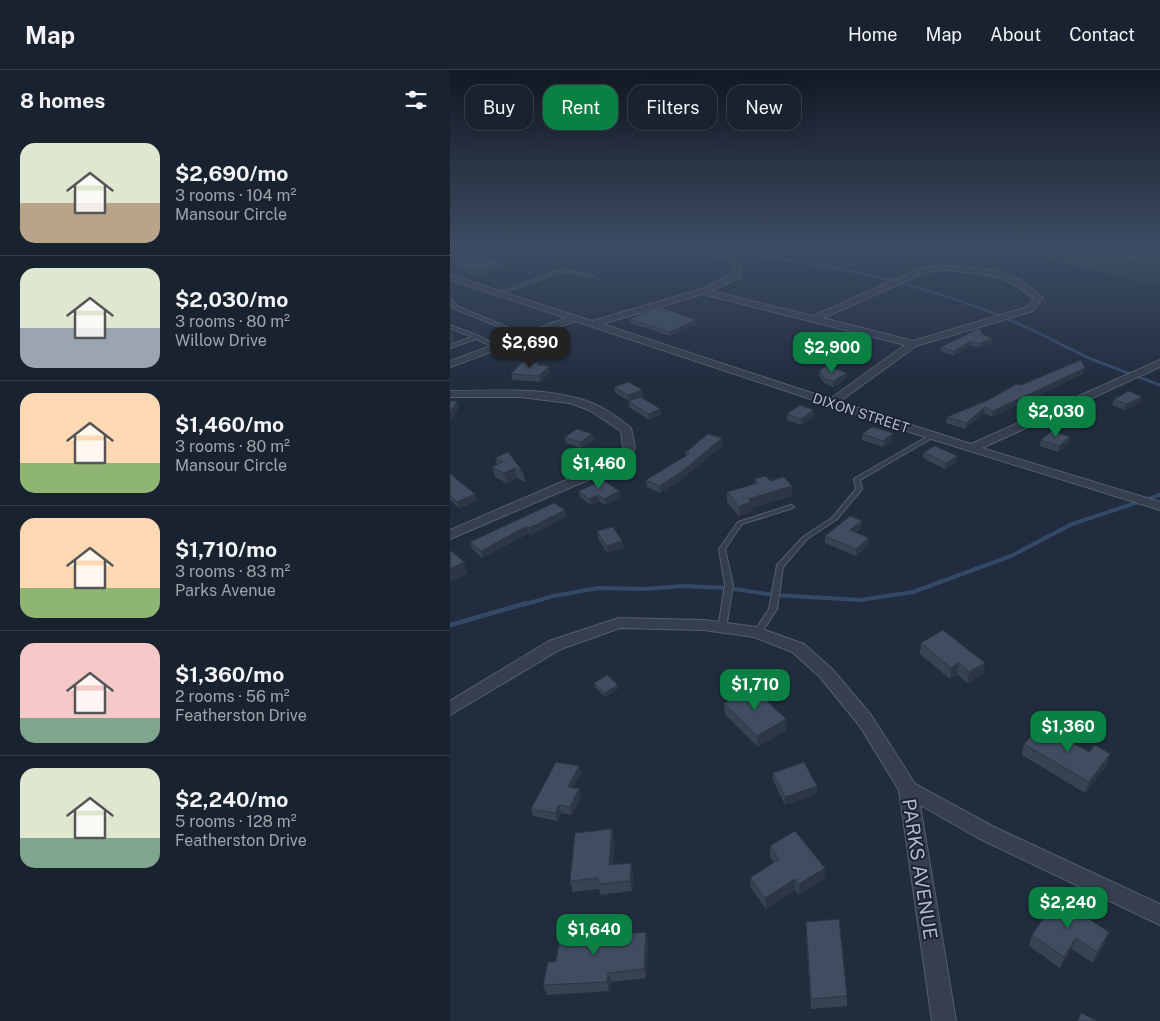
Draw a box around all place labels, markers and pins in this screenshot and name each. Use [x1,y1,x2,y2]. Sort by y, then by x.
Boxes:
pin: $2,690 [489,326,571,369]
pin: $2,900 [791,332,873,374]
pin: $2,030 [1015,396,1097,438]
pin: $1,460 [558,448,640,490]
pin: $1,710 [714,668,796,711]
pin: $1,360 [1027,710,1109,753]
pin: $2,240 [1027,886,1109,929]
pin: $1,640 [553,914,635,956]

